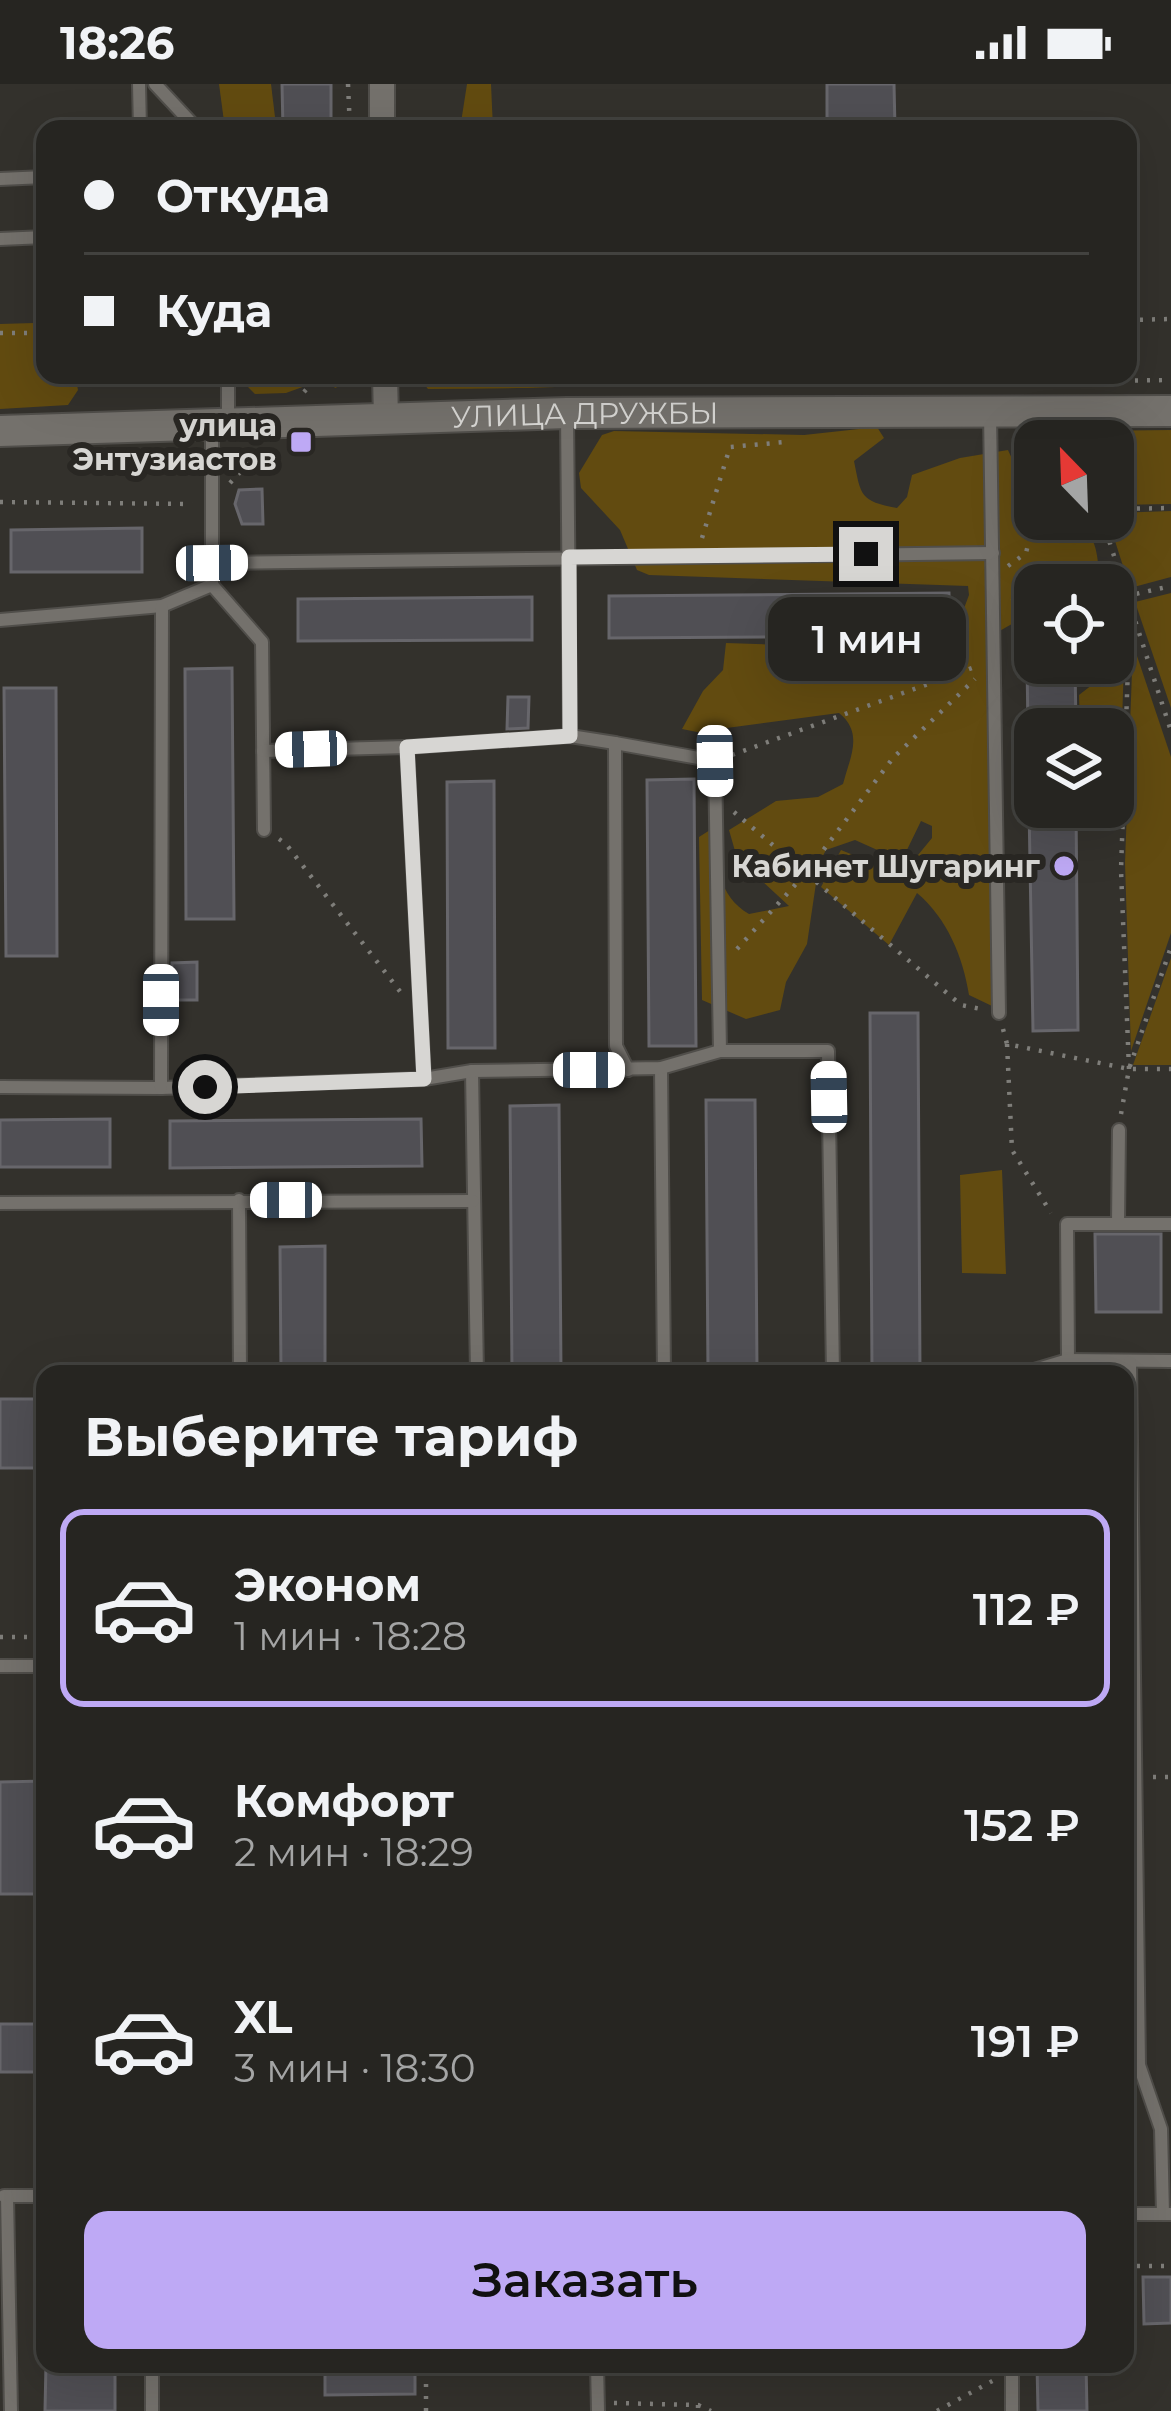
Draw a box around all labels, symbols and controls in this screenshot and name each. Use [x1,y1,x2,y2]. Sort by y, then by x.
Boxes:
text: 18:26 [60,15,174,70]
text: Откуда [156,168,330,223]
text: Куда [156,283,272,338]
street label: УЛИЦА ДРУЖБЫ [450,394,719,435]
place label: улица Энтузиастов [73,407,277,478]
north arrow [1014,420,1134,540]
map controls [1014,420,1134,828]
marker: улица Энтузиастов [288,429,314,455]
route end [839,527,893,581]
car [176,544,248,582]
button: locate [1014,564,1134,684]
callout: 1 мин [767,596,965,680]
text: 1 мин [811,615,923,663]
button: layers [1014,708,1134,828]
car [696,725,734,797]
car [274,730,348,768]
place label: Кабинет Шугаринг [732,848,1041,885]
marker: Кабинет Шугаринг [1051,853,1077,879]
car [143,964,179,1036]
car [553,1052,625,1088]
route start [178,1060,232,1114]
car [810,1061,848,1133]
car [250,1182,322,1218]
text: Выберите тариф [84,1404,578,1470]
icon: car [90,1554,198,1662]
text: Эконом [234,1557,421,1612]
text: 112 ₽ [973,1581,1080,1636]
text: 1 мин · 18:28 [234,1612,467,1660]
icon: car [90,1770,198,1878]
text: Комфорт [234,1773,454,1828]
text: 152 ₽ [964,1797,1080,1852]
text: 2 мин · 18:29 [234,1828,474,1876]
icon: car [90,1986,198,2094]
text: XL [234,1989,292,2044]
text: 191 ₽ [971,2013,1080,2068]
text: 3 мин · 18:30 [234,2044,476,2092]
button: Заказать [84,2211,1086,2349]

